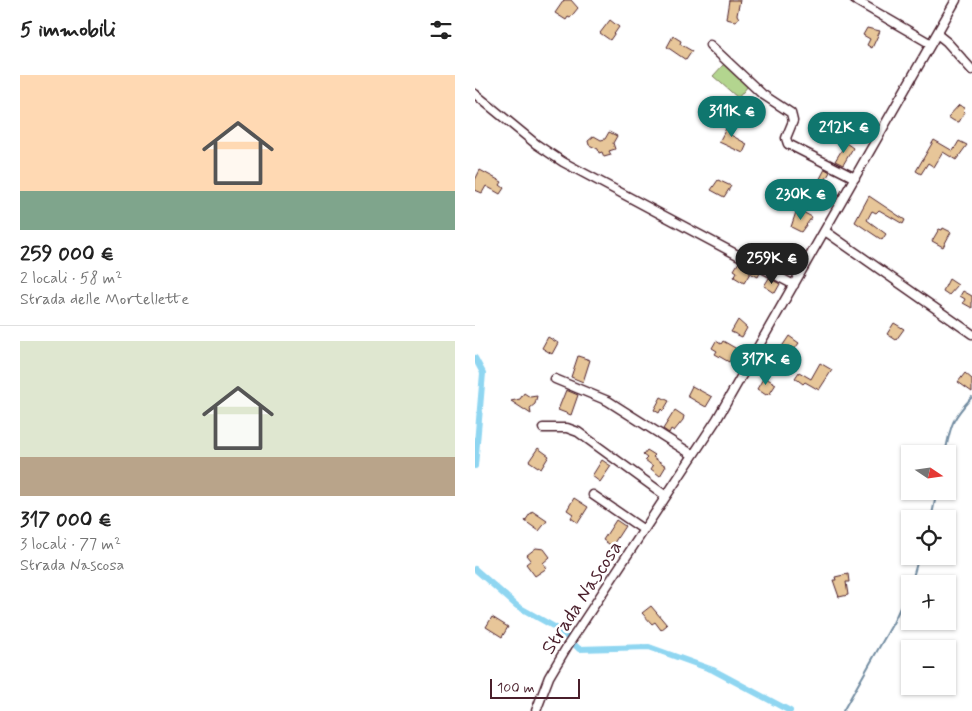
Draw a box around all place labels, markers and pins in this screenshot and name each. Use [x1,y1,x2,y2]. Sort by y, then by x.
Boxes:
pin: 311K € [691,96,773,138]
pin: 212K € [803,112,885,154]
pin: 230K € [760,178,842,221]
pin: 259K € [731,242,813,285]
pin: 317K € [725,344,807,386]

